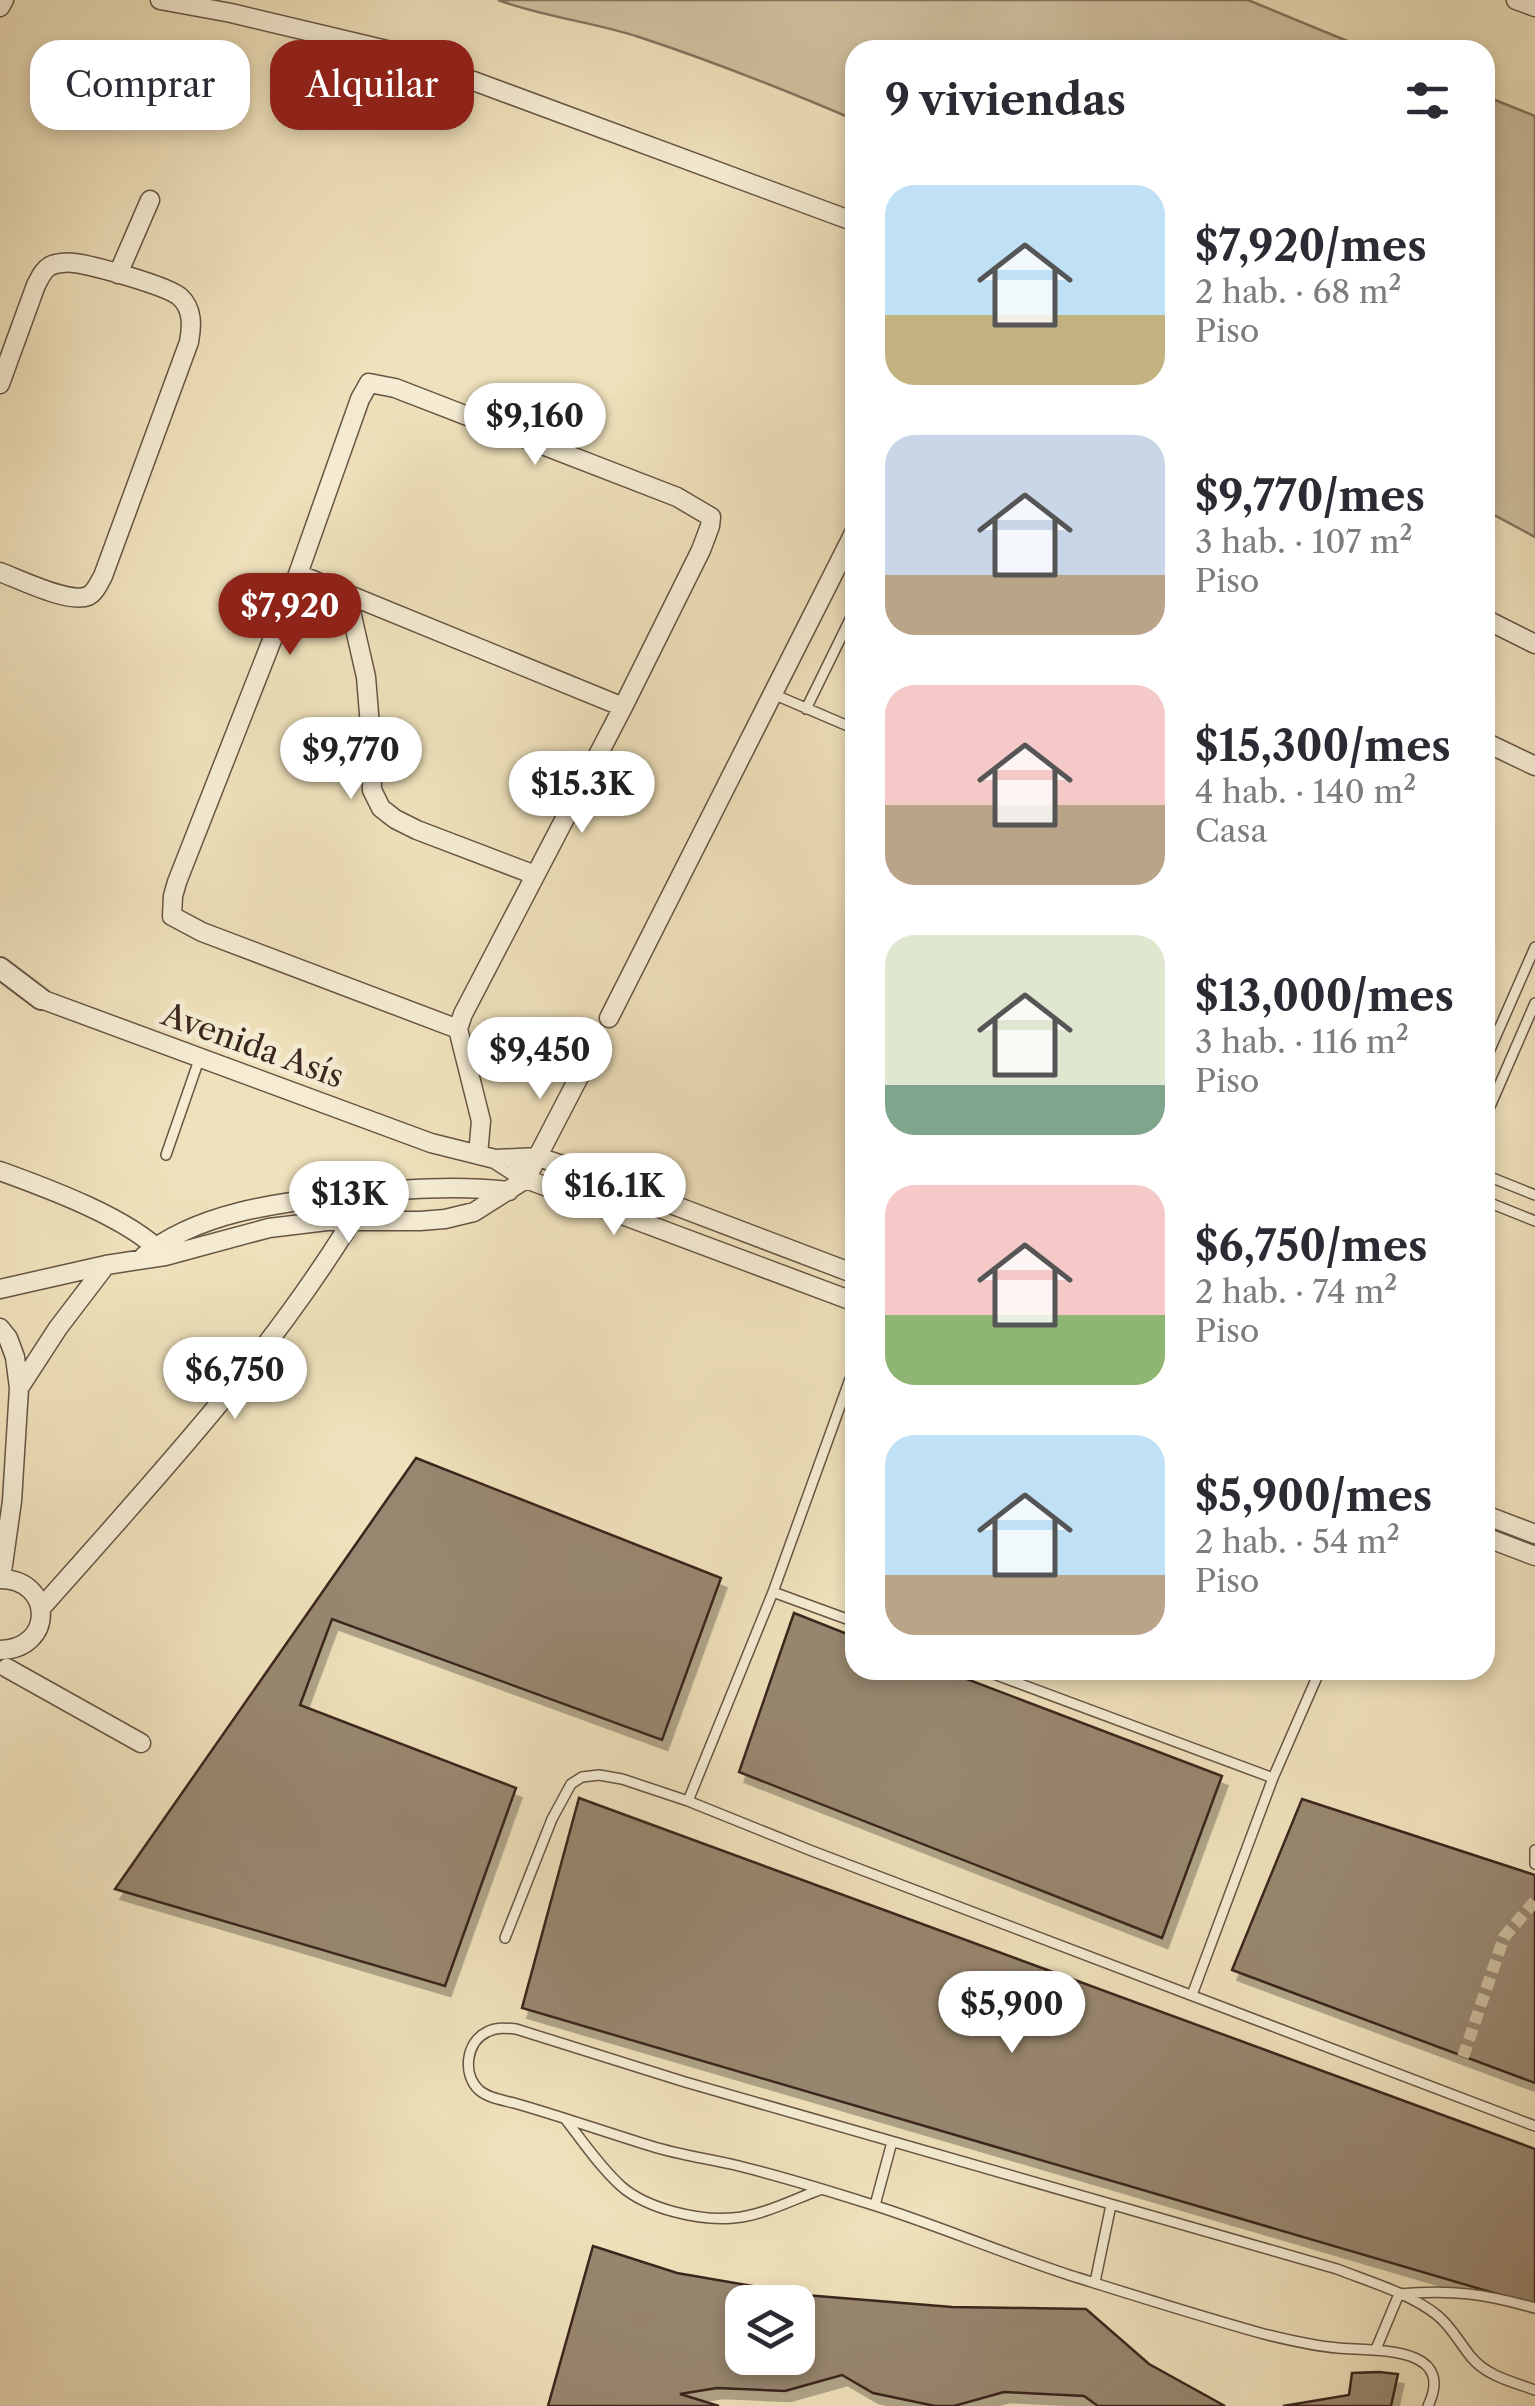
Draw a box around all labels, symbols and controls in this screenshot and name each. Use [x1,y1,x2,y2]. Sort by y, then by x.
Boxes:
chip: Comprar [30,40,250,130]
chip: Alquilar [270,40,474,130]
icon: filters [1400,73,1455,128]
text: 9 viviendas [885,74,1126,126]
text: $7,920/mes [1195,220,1427,272]
icon: home [965,225,1085,345]
text: 2 hab. · 68 m² [1195,272,1402,311]
text: Piso [1195,311,1259,350]
pin: $9,160 [454,383,616,468]
text: $9,160 [486,396,584,435]
text: $9,770/mes [1195,470,1425,522]
icon: home [965,475,1085,595]
text: 3 hab. · 107 m² [1195,522,1413,561]
text: Piso [1195,561,1259,600]
pin: $7,920 [209,573,371,658]
text: $7,920 [240,586,340,625]
pin: $9,770 [270,717,432,802]
text: $15,300/mes [1195,720,1451,772]
icon: home [965,725,1085,845]
text: $9,770 [302,730,400,769]
pin: $15.3K [501,751,663,836]
text: $15.3K [531,764,633,803]
text: 4 hab. · 140 m² [1195,772,1416,811]
text: Casa [1195,811,1267,850]
text: $13,000/mes [1195,970,1454,1022]
icon: home [965,975,1085,1095]
street label: Avenida Asís [156,994,349,1096]
pin: $9,450 [459,1017,621,1102]
text: 3 hab. · 116 m² [1195,1022,1409,1061]
text: $9,450 [489,1030,591,1069]
text: Piso [1195,1061,1259,1100]
pin: $16.1K [533,1153,695,1238]
pin: $13K [290,1161,408,1246]
text: $16.1K [564,1166,664,1205]
text: $13K [311,1174,387,1213]
text: $6,750/mes [1195,1220,1428,1272]
icon: home [965,1225,1085,1345]
text: 2 hab. · 74 m² [1195,1272,1397,1311]
text: Piso [1195,1311,1259,1350]
pin: $6,750 [154,1337,316,1422]
text: $6,750 [185,1350,285,1389]
text: $5,900/mes [1195,1470,1432,1522]
icon: home [965,1475,1085,1595]
text: 2 hab. · 54 m² [1195,1522,1400,1561]
text: Piso [1195,1561,1259,1600]
pin: $5,900 [931,1971,1093,2056]
text: $5,900 [960,1984,1064,2023]
map controls [725,2285,815,2375]
button: layers [725,2285,815,2375]

